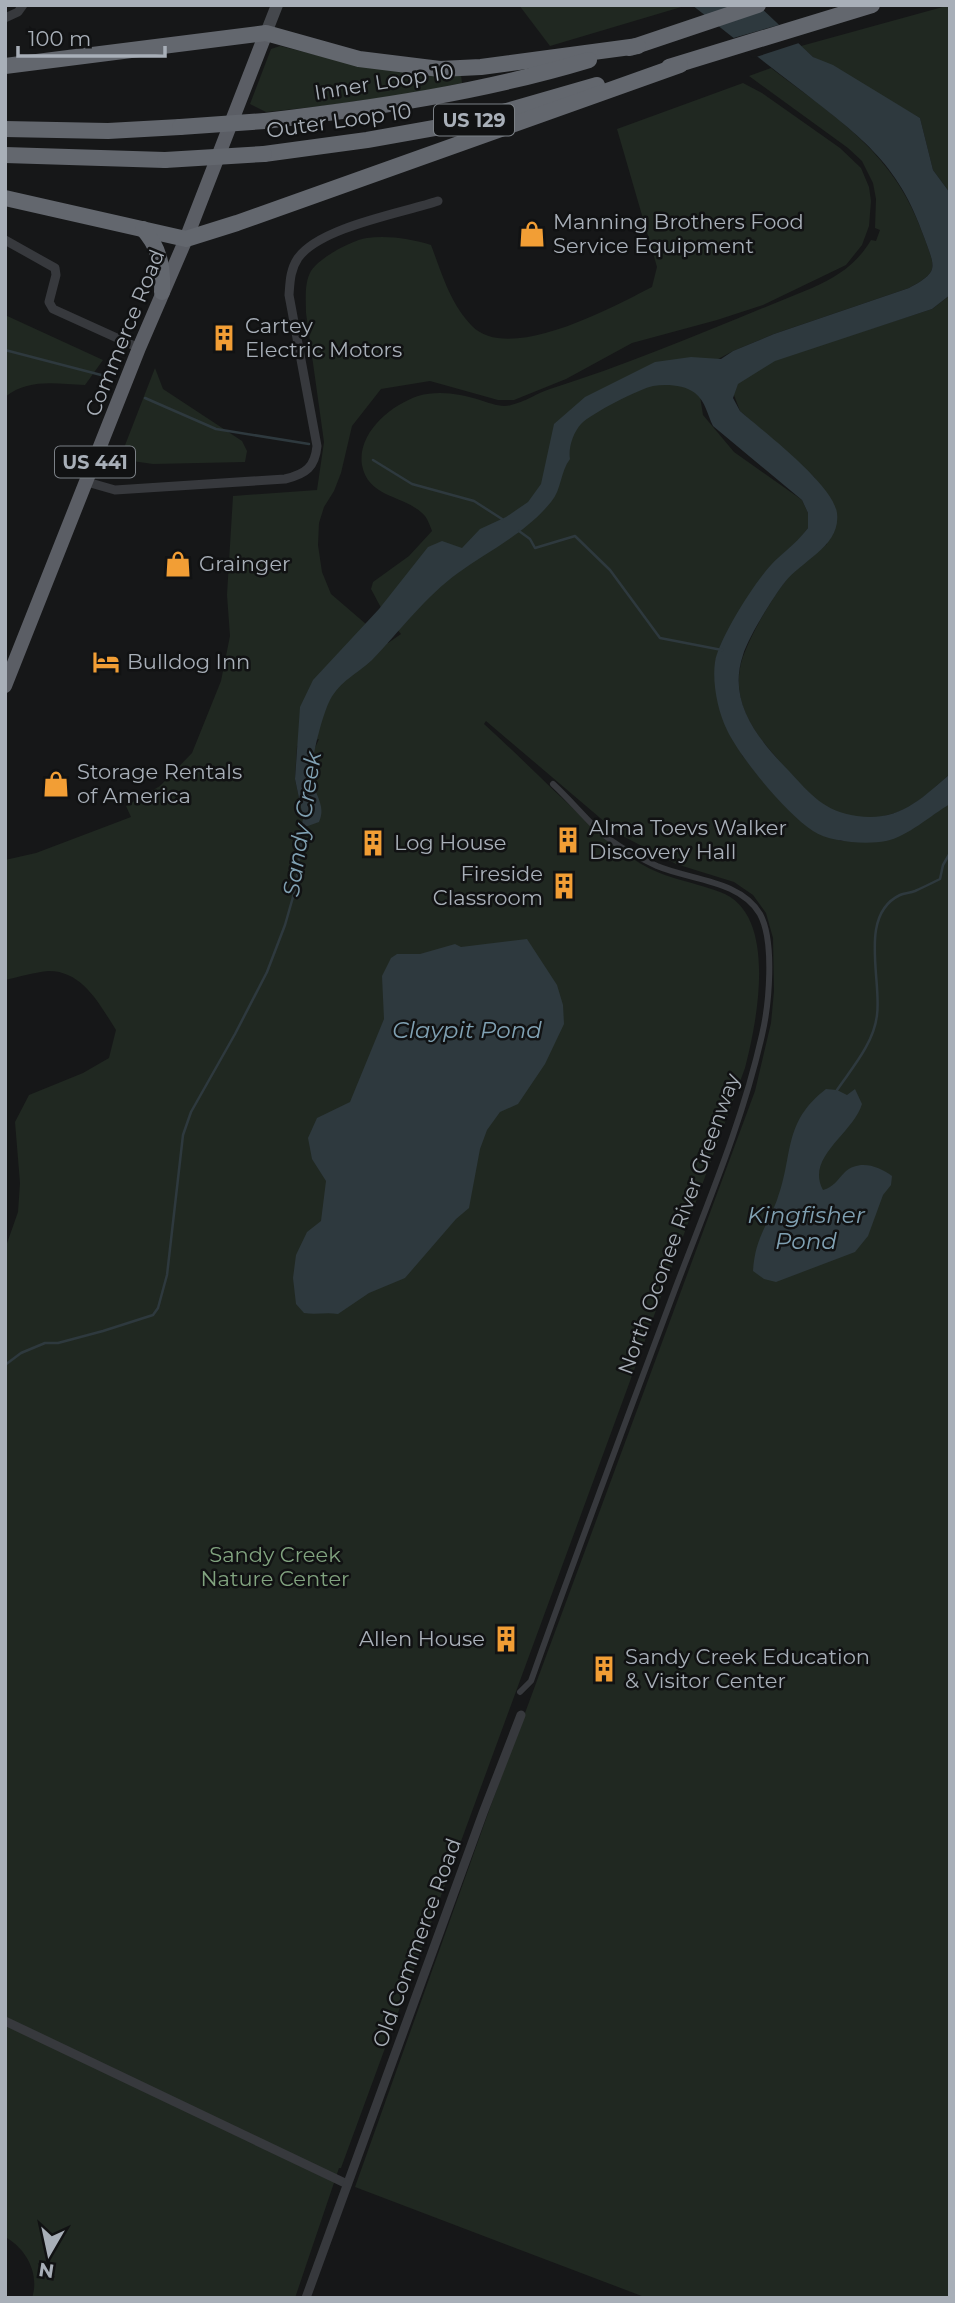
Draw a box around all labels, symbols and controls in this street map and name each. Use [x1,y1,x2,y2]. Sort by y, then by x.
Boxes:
scale bar [18,14,164,58]
text: 100 m [28,26,91,51]
street label: Inner Loop 10 [312,58,456,105]
street label: Outer Loop 10 [265,98,413,143]
road number: US 129 [434,104,514,136]
place label: Manning Brothers Food Service Equipment [553,209,804,258]
shop icon: Manning Brothers Food Service Equipment [517,219,547,249]
street label: Commerce Road [80,246,169,420]
place label: Cartey Electric Motors [245,313,402,362]
building icon: Cartey Electric Motors [209,323,239,353]
road number: US 441 [55,446,135,477]
shop icon: Grainger [163,549,193,579]
place label: Grainger [199,551,291,576]
hotel icon: Bulldog Inn [91,647,121,677]
place label: Bulldog Inn [127,649,250,674]
water label: Sandy Creek [277,748,327,898]
place label: Storage Rentals of America [77,759,242,808]
shop icon: Storage Rentals of America [41,769,71,799]
place label: Alma Toevs Walker Discovery Hall [589,815,787,864]
building icon: Alma Toevs Walker Discovery Hall [553,825,583,855]
building icon: Log House [358,828,388,858]
place label: Log House [394,830,507,855]
place label: Fireside Classroom [433,861,543,910]
building icon: Fireside Classroom [549,871,579,901]
water label: Claypit Pond [392,1016,542,1044]
street label: North Oconee River Greenway [612,1069,745,1378]
water label: Kingfisher Pond [747,1201,866,1255]
park label: Sandy Creek Nature Center [201,1542,349,1591]
building icon: Allen House [491,1624,521,1654]
place label: Allen House [359,1626,485,1651]
place label: Sandy Creek Education & Visitor Center [625,1644,870,1693]
building icon: Sandy Creek Education & Visitor Center [589,1654,619,1684]
street label: Old Commerce Road [367,1835,466,2051]
north arrow [14,2219,84,2289]
text: N [37,2258,56,2283]

